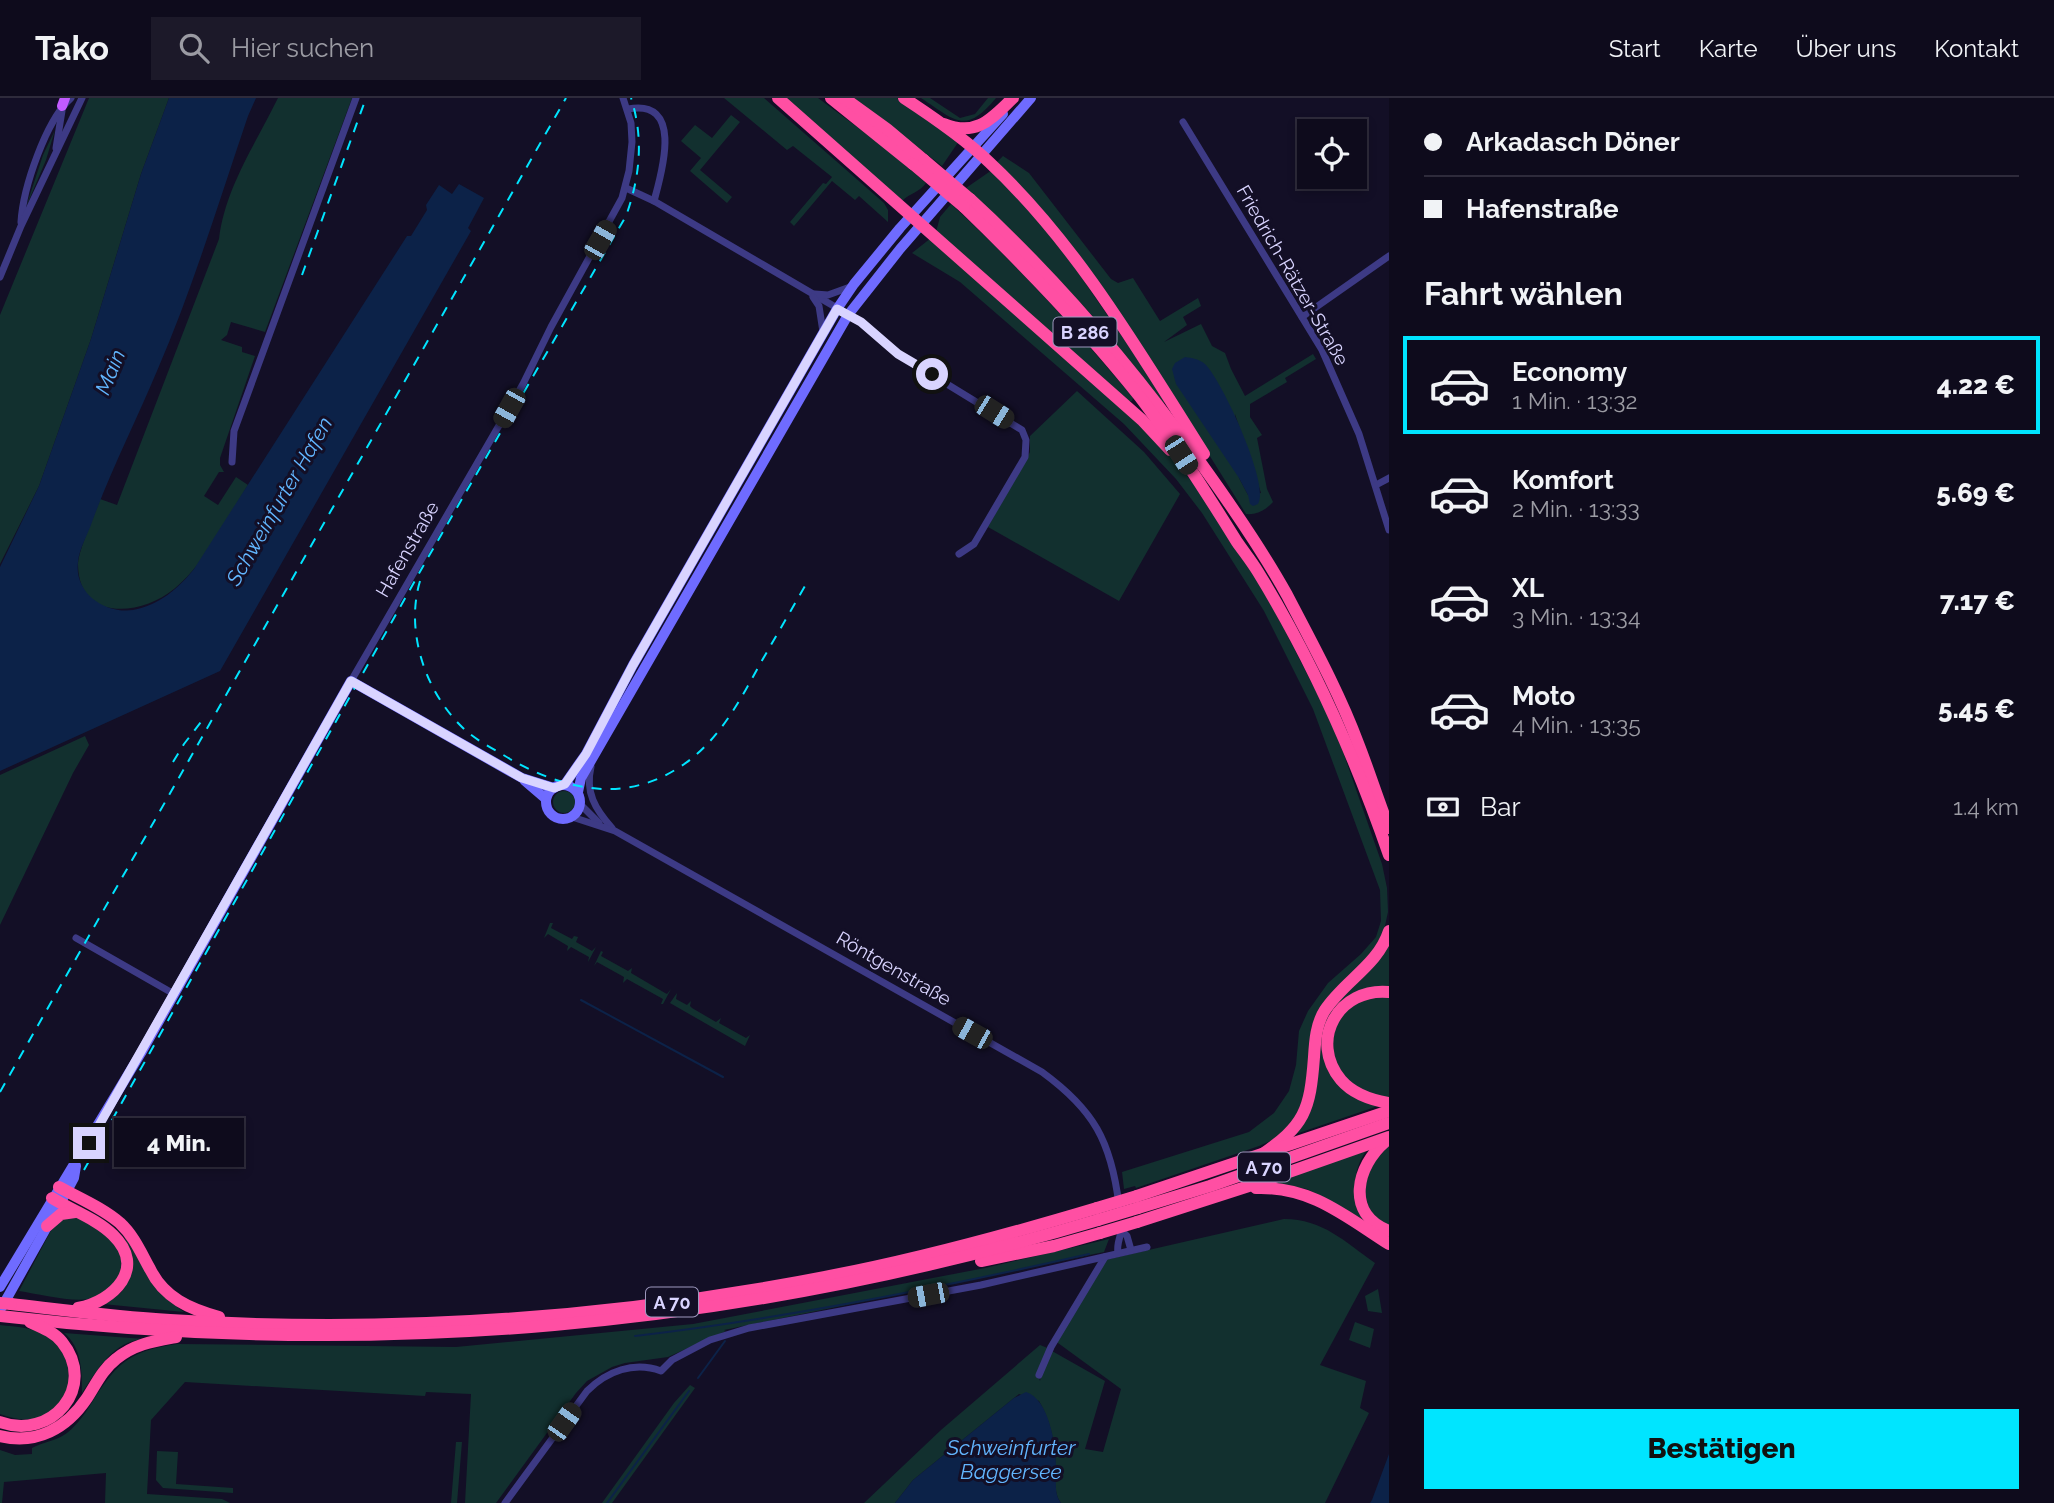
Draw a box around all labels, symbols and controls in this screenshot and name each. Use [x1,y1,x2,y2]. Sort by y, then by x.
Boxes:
search box [151,17,641,80]
text: Tako [35,29,109,68]
icon: search [175,29,213,67]
text: Hier suchen [231,33,374,63]
text: Start [1609,34,1661,63]
text: Karte [1699,34,1758,63]
text: Über uns [1796,34,1896,63]
text: Kontakt [1934,34,2019,63]
map controls [1297,119,1367,189]
button: locate [1297,119,1367,189]
text: Arkadasch Döner [1466,127,1680,157]
street label: Friedrich-Rätzer-Straße [1232,181,1354,369]
text: Hafenstraße [1466,194,1619,224]
car [581,217,620,263]
text: Fahrt wählen [1424,275,1623,312]
road number: B 286 [1054,318,1116,346]
water label: Main [90,346,130,398]
icon: car [1428,354,1491,417]
text: Economy [1512,357,1627,387]
route start [916,358,948,390]
text: 4.22 € [1937,370,2015,400]
car [490,385,529,431]
text: 1 Min. · 13:32 [1512,387,1637,414]
car [971,392,1018,432]
water label: Schweinfurter Hafen [220,412,337,591]
car [1161,432,1202,478]
icon: car [1428,462,1491,525]
text: Komfort [1512,465,1614,495]
text: 5.69 € [1936,478,2015,508]
text: 2 Min. · 13:33 [1512,495,1640,522]
street label: Hafenstraße [371,497,443,601]
icon: car [1428,570,1491,633]
text: XL [1512,573,1544,603]
text: 7.17 € [1940,586,2015,616]
text: 3 Min. · 13:34 [1512,603,1640,630]
icon: car [1428,678,1491,741]
text: Moto [1512,681,1575,711]
text: 5.45 € [1938,694,2015,724]
text: 4 Min. · 13:35 [1512,711,1641,738]
icon: cash [1424,788,1462,826]
text: Bar [1480,792,1521,822]
text: 1.4 km [1953,793,2019,820]
street label: Röntgenstraße [833,926,955,1010]
car [949,1014,996,1052]
callout: 4 Min. [114,1118,243,1168]
route end [73,1127,105,1159]
text: 4 Min. [147,1129,211,1156]
road number: A 70 [1238,1152,1290,1182]
car [906,1281,951,1309]
road number: A 70 [646,1288,698,1316]
car [544,1399,585,1445]
button: Bestätigen [1424,1409,2019,1489]
water label: Schweinfurter Baggersee [946,1435,1076,1484]

